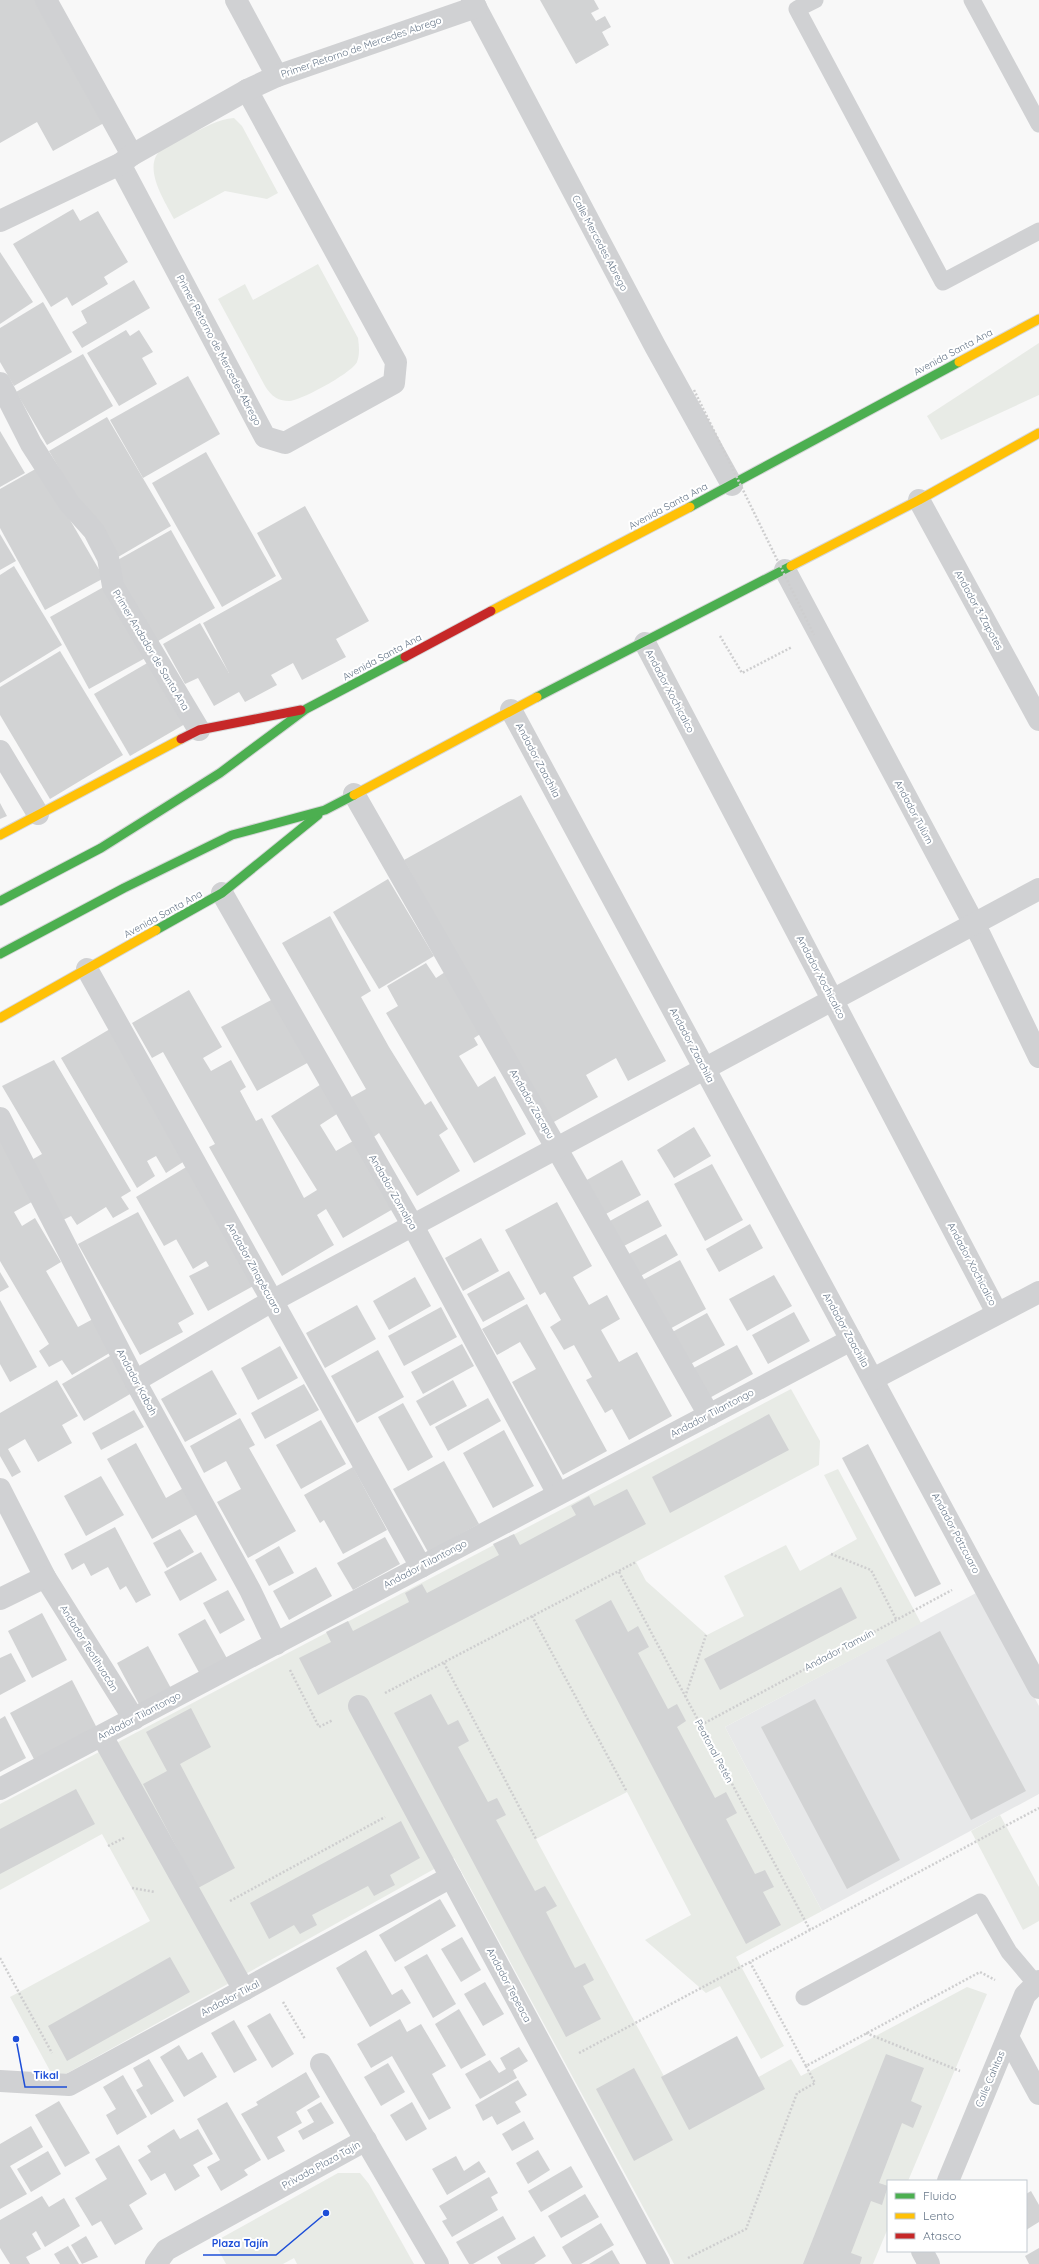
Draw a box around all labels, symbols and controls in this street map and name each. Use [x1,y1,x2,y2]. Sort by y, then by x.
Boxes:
street label: Primer Retorno de Mercedes Abrego [279,13,443,81]
street label: Calle Mercedes Abrego [569,193,631,293]
street label: Primer Retorno de Mercedes Abrego [174,272,264,428]
street label: Avenida Santa Ana [911,326,995,378]
street label: Avenida Santa Ana [626,480,710,532]
street label: Andador 3 Zapotes [952,568,1006,652]
street label: Primer Andador de Santa Ana [110,587,192,713]
street label: Avenida Santa Ana [340,631,424,683]
street label: Andador Xochicalco [643,647,697,735]
street label: Andador Zaachila [513,720,563,800]
street label: Andador Tulùm [892,778,936,846]
street label: Avenida Santa Ana [121,887,205,941]
street label: Andador Xochicalco [794,933,848,1021]
street label: Andador Zaachila [667,1005,717,1085]
street label: Andador Zacapu [507,1067,557,1141]
street label: Andador Zomalpa [366,1152,420,1232]
street label: Andador Zinapècuaro [224,1220,284,1316]
street label: Andador Xochicalco [945,1220,999,1308]
street label: Andador Zaachila [820,1291,872,1369]
street label: Andador Kabah [114,1346,160,1418]
street label: Andador Tilantongo [668,1386,756,1440]
street label: Andador Pátzcuaro [929,1490,983,1576]
street label: Andador Tilantongo [381,1537,469,1591]
street label: Andador Teotihuacàn [57,1602,121,1694]
street label: Andador Tamuín [802,1626,876,1674]
street label: Andador Tilantongo [95,1689,183,1743]
street label: Peatonal Petén [692,1717,736,1785]
street label: Andador Tepeaca [484,1945,534,2025]
street label: Andador Tikal [198,1977,262,2019]
street label: Calle Cahitas [972,2049,1008,2109]
callout: Tikal [25,2064,67,2087]
text: Tikal [33,2068,59,2082]
street label: Privada Plaza Tajín [279,2138,363,2192]
legend [887,2180,1027,2252]
text: Fluido [923,2188,956,2203]
text: Lento [923,2208,954,2223]
text: Atasco [923,2228,961,2243]
callout: Plaza Tajín [203,2232,276,2255]
text: Plaza Tajín [212,2236,268,2250]

